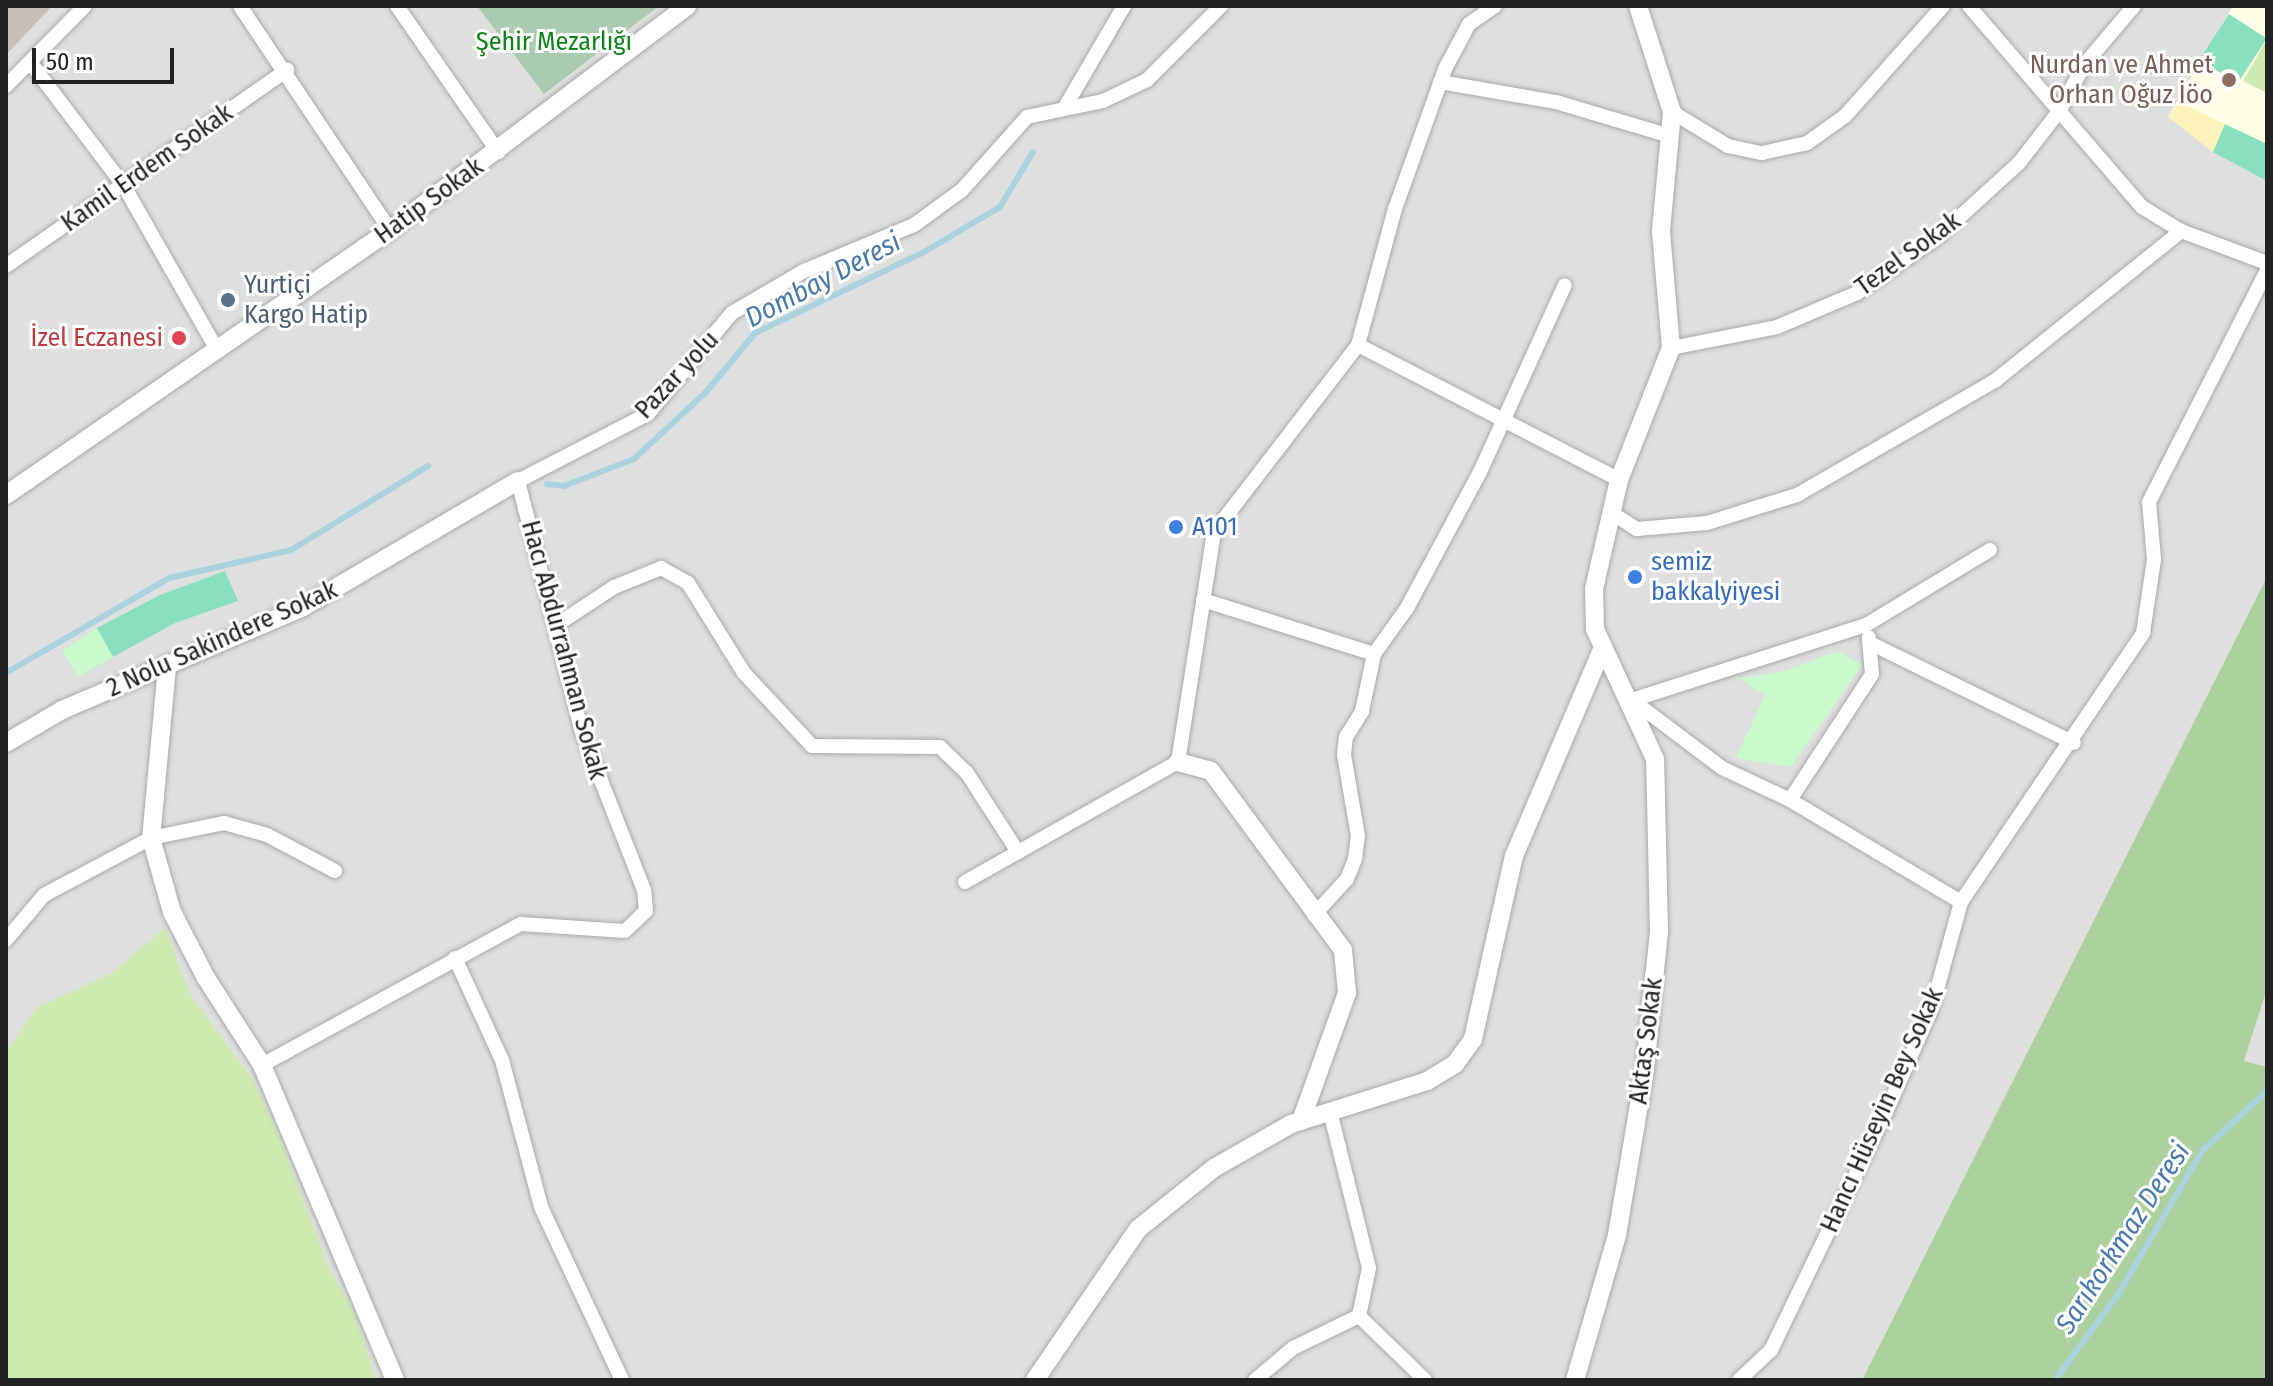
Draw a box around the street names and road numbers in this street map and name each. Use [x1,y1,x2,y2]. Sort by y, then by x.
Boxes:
street label: Kamil Erdem Sokak [55,97,239,239]
street label: Hatip Sokak [369,151,489,251]
street label: Tezel Sokak [1849,205,1967,303]
street label: Pazar yolu [629,325,725,425]
street label: Hacı Abdurrahman Sokak [514,517,614,783]
street label: 2 Nolu Sakindere Sokak [102,574,342,704]
street label: Aktaş Sokak [1623,976,1669,1106]
street label: Hancı Hüseyin Bey Sokak [1814,983,1950,1237]

